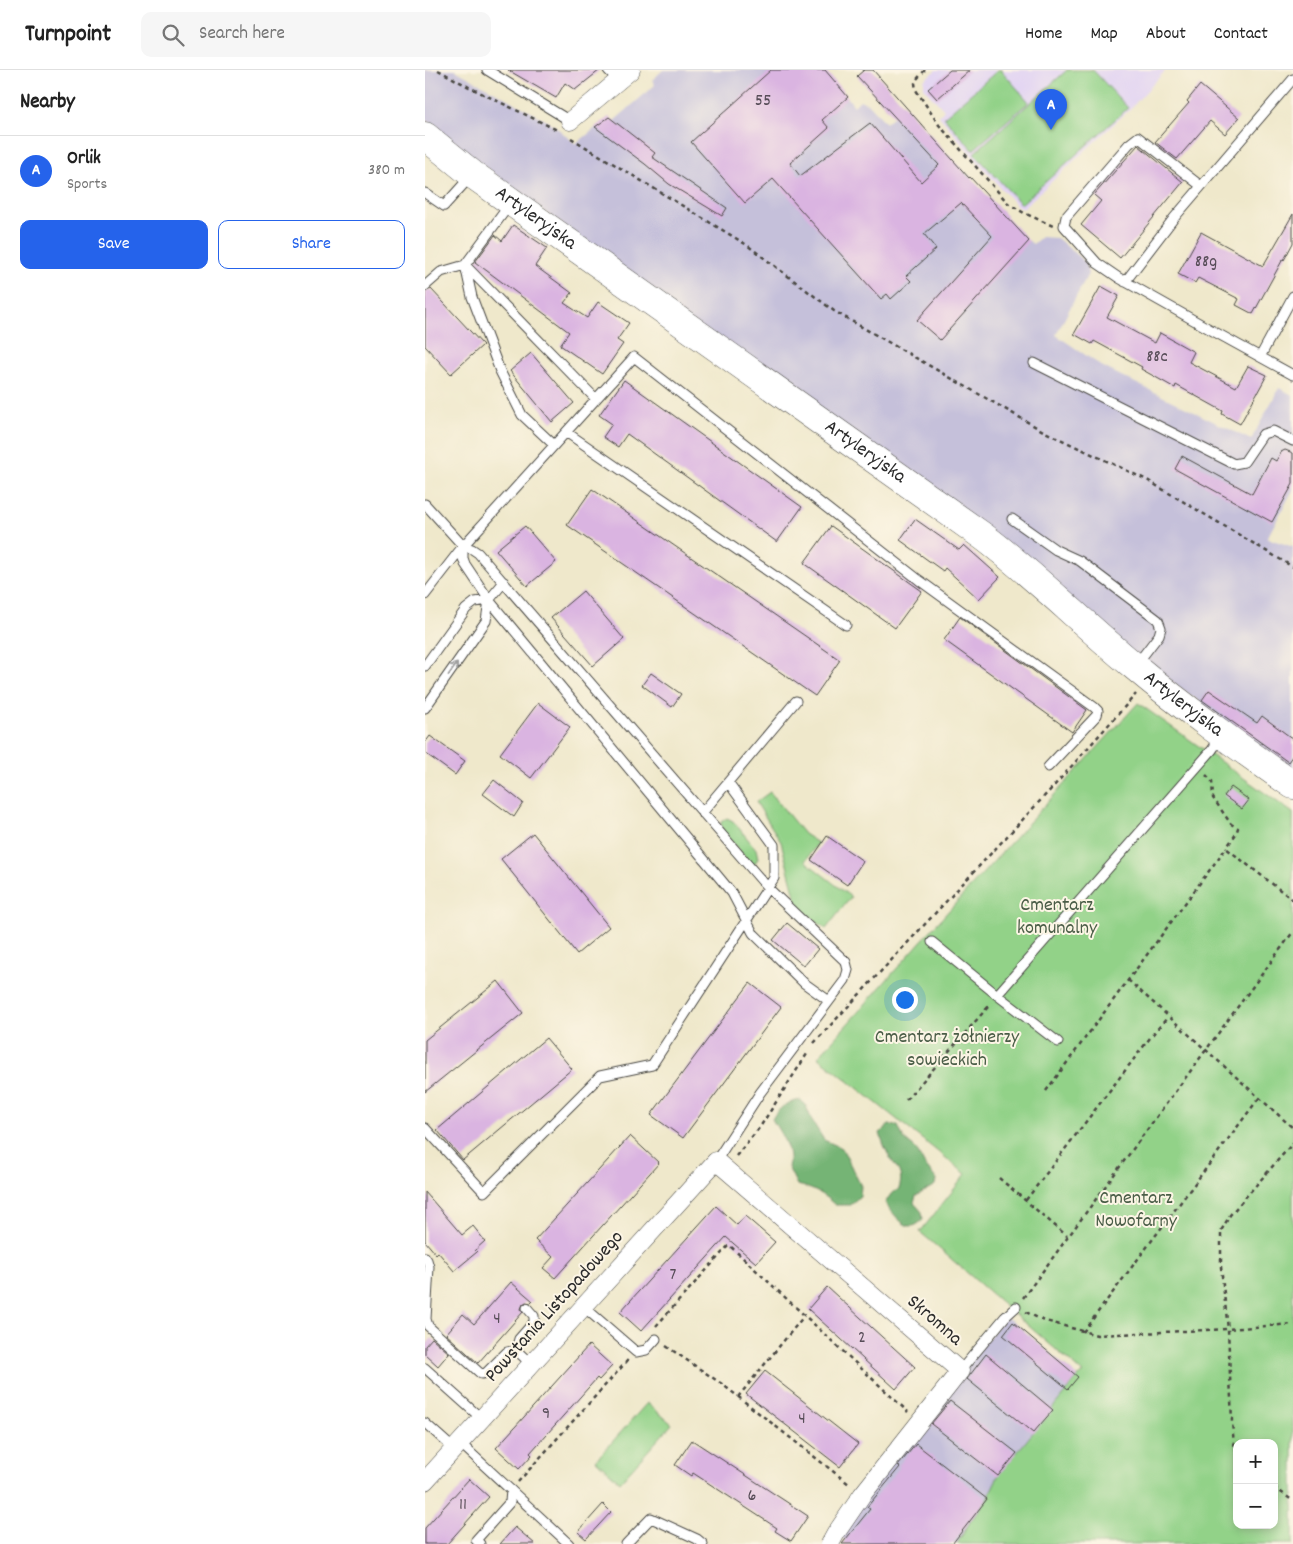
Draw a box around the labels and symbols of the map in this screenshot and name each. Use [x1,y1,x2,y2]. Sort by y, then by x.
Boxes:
house number: 55 [755,89,771,114]
pin: A [1035,89,1067,130]
street label: Artyleryjska [489,180,582,258]
house number: 88g [1195,250,1217,275]
house number: 88c [1146,345,1168,370]
street label: Artyleryjska [818,414,912,492]
one-way arrow [448,662,458,676]
street label: Artyleryjska [1137,665,1229,745]
park label: Cmentarz komunalny [1017,892,1098,943]
your location [892,987,918,1013]
park label: Cmentarz żołnierzy sowieckich [875,1024,1020,1075]
park label: Cmentarz Nowofarny [1095,1185,1178,1236]
street label: Powstania Listopadowego [479,1225,631,1389]
house number: 7 [670,1263,677,1288]
street label: Skromna [900,1289,968,1354]
house number: 4 [493,1307,501,1332]
house number: 2 [858,1326,866,1351]
house number: 9 [542,1402,550,1427]
house number: 4 [798,1407,806,1432]
house number: 6 [748,1484,756,1509]
house number: 11 [459,1493,467,1518]

